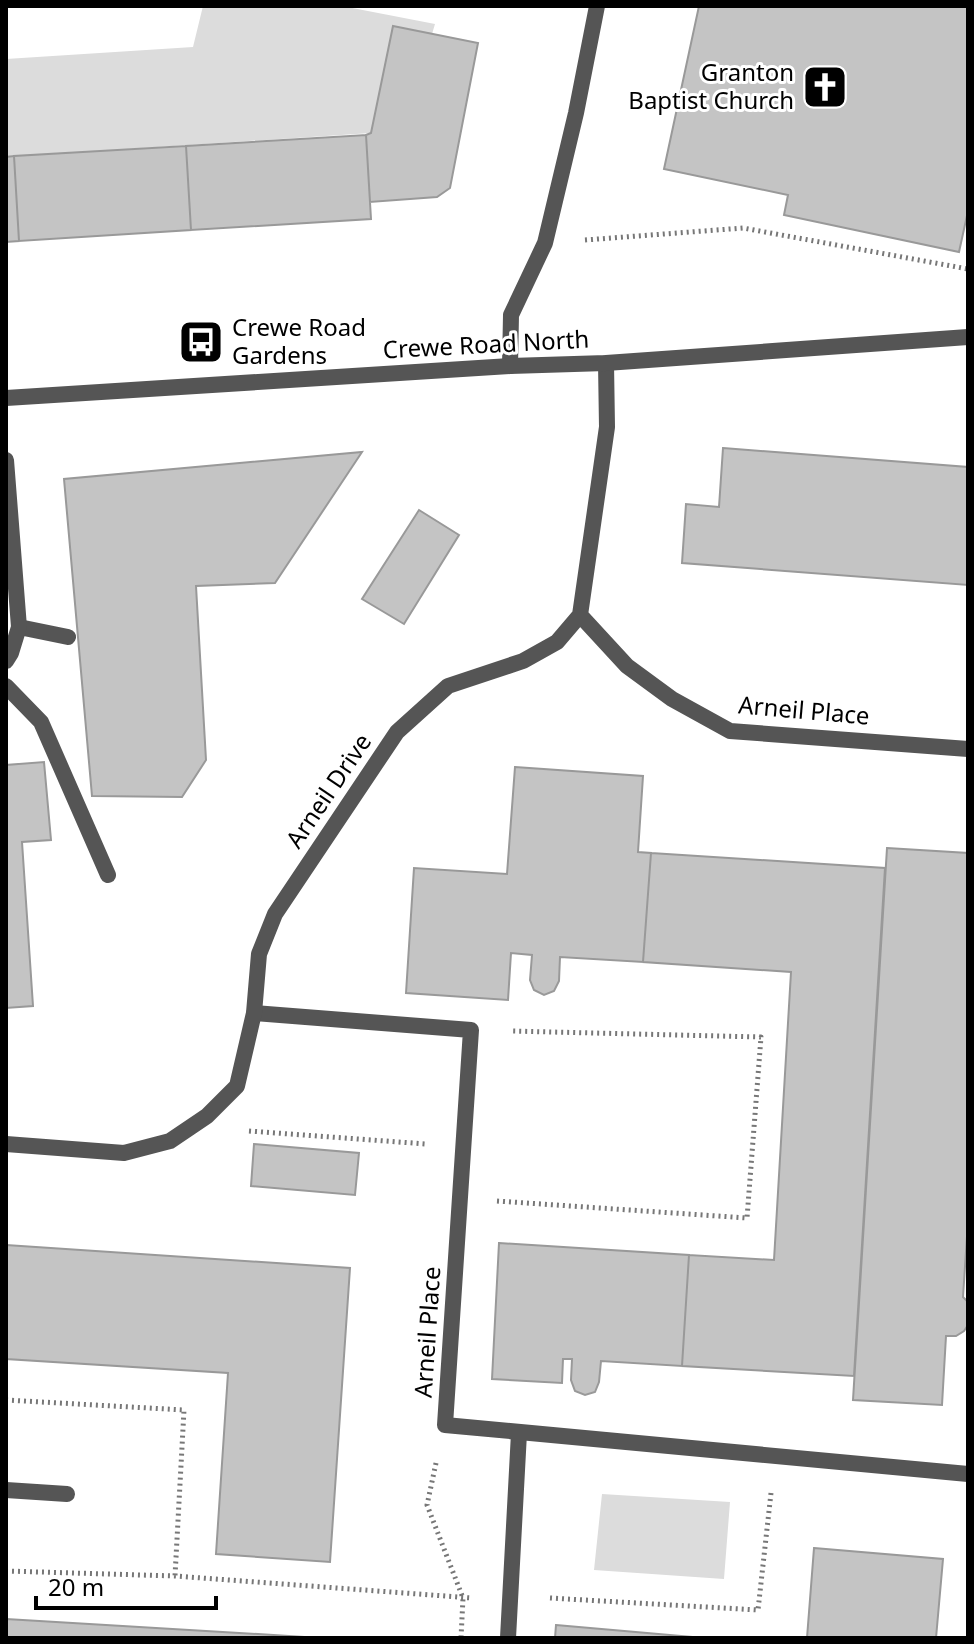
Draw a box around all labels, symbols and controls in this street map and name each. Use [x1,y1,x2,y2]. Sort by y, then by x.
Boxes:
place label: Granton Baptist Church [628,55,794,116]
church icon: Granton Baptist Church [801,63,849,111]
place label: Crewe Road Gardens [232,310,366,371]
bus stop icon: Crewe Road Gardens [177,318,225,366]
street label: Crewe Road North [382,322,590,365]
street label: Arneil Place [737,687,871,732]
street label: Arneil Drive [277,726,378,854]
street label: Arneil Place [405,1265,448,1399]
scale bar [36,1560,216,1610]
text: 20 m [48,1570,104,1603]

